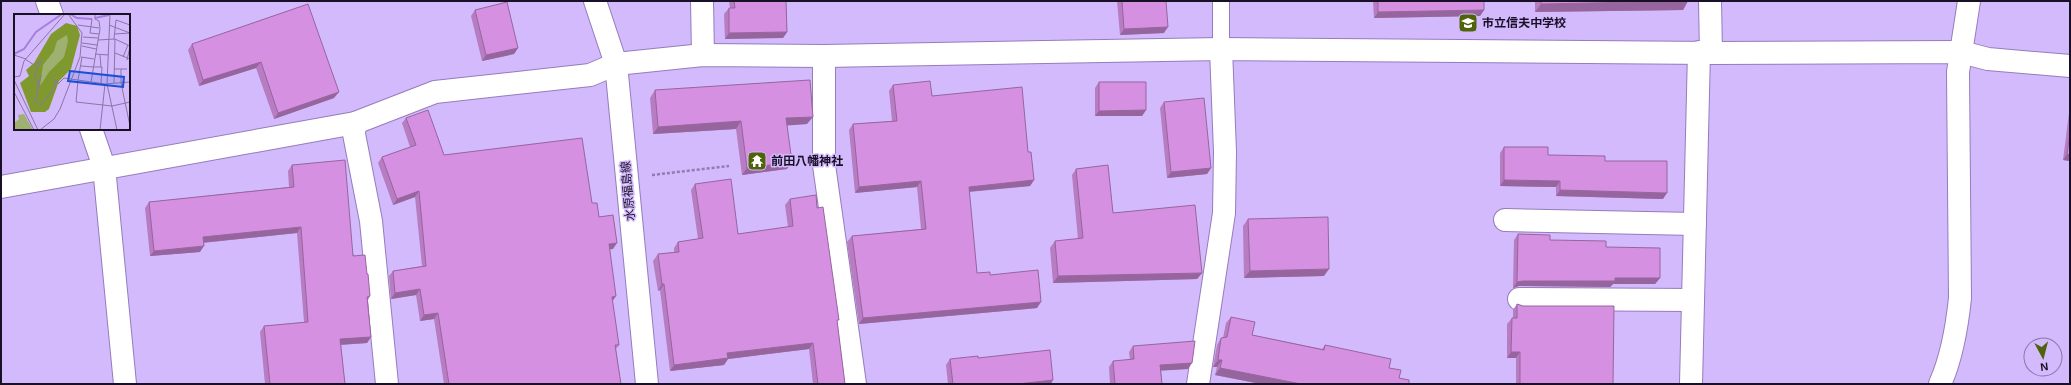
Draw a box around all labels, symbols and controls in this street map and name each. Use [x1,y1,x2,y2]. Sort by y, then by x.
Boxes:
school or university icon: 市立信夫中学校 [1457,12,1479,34]
inset map [14,14,130,130]
place label: 市立信夫中学校 [1482,16,1566,30]
temple icon: 前田八幡神社 [746,150,768,172]
place label: 前田八幡神社 [771,154,843,168]
street label: 水原福島線 [618,160,638,222]
north arrow [2023,337,2063,377]
text: N [2039,360,2049,373]

